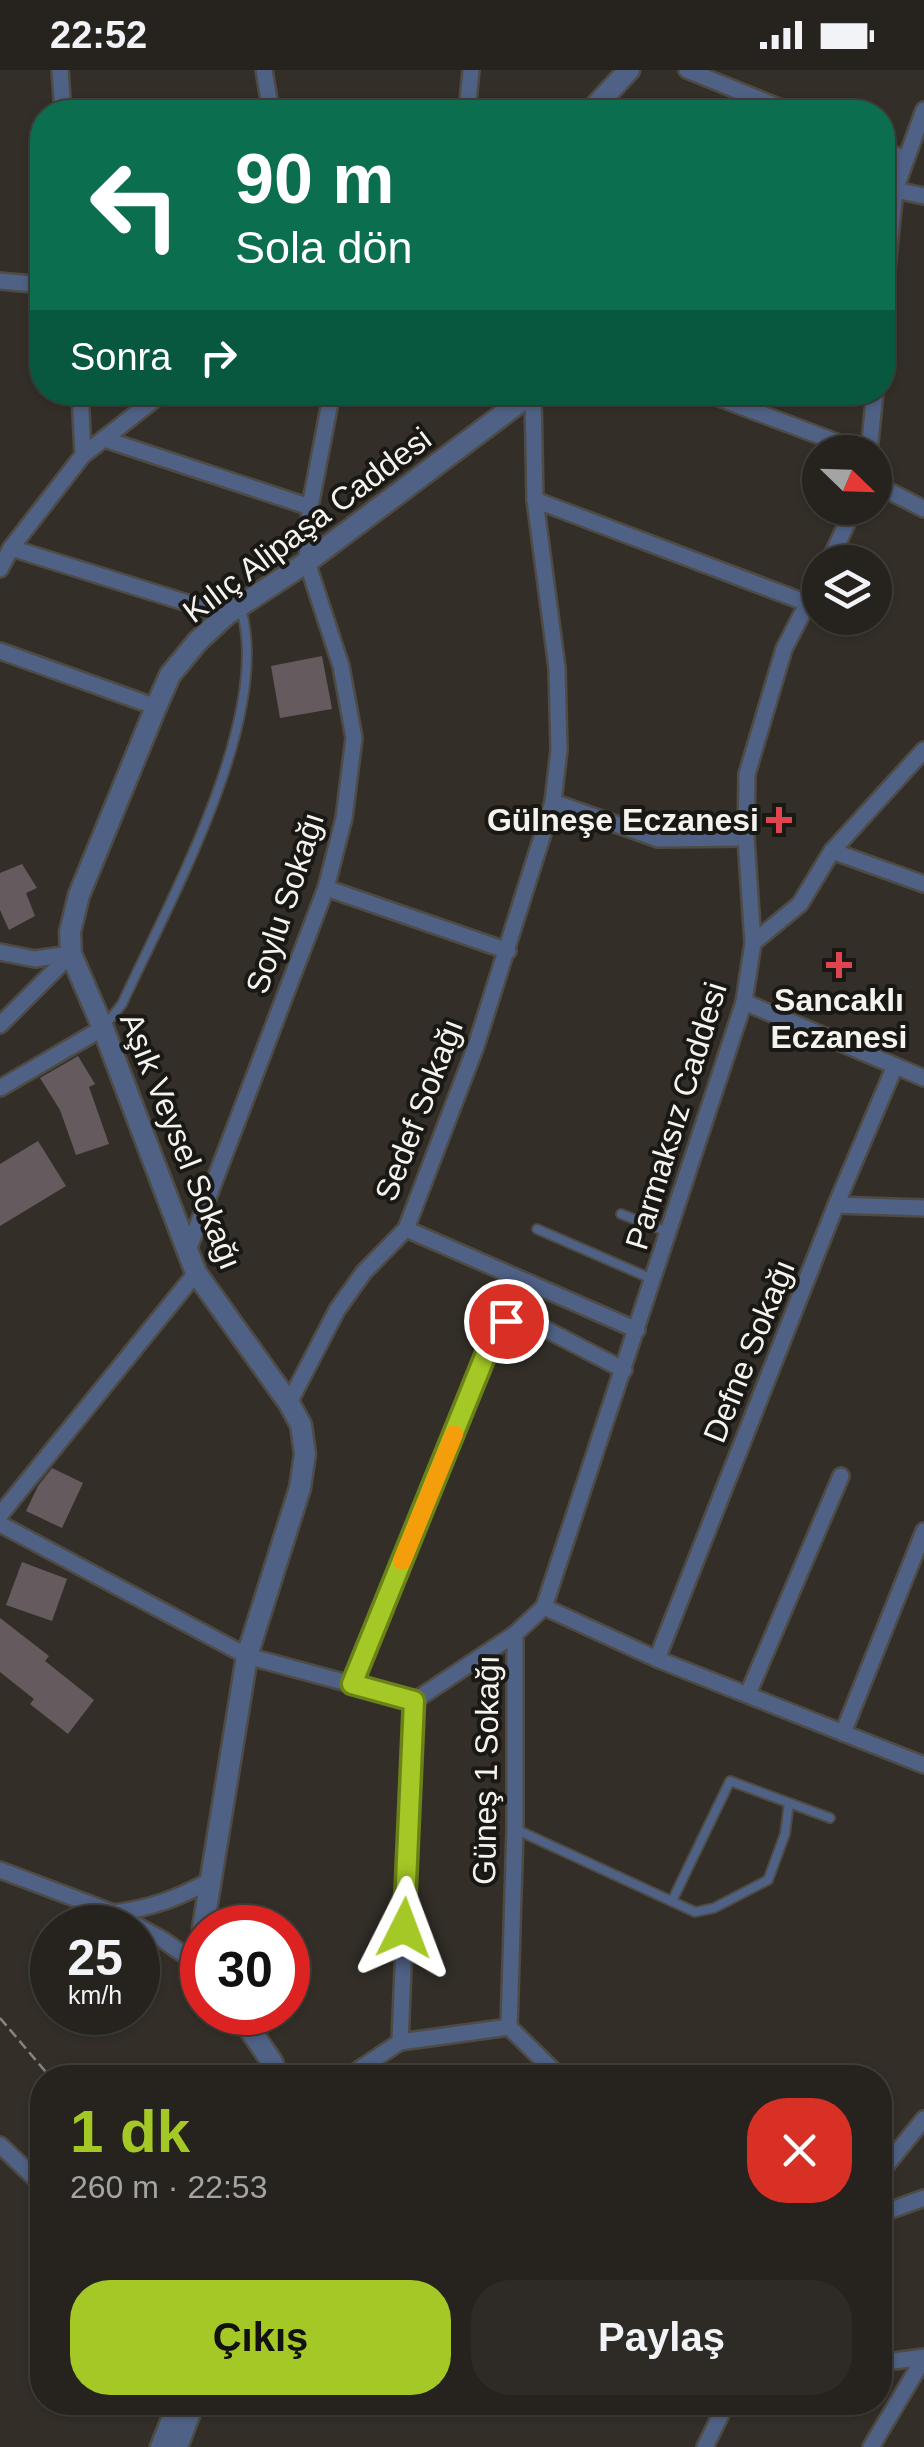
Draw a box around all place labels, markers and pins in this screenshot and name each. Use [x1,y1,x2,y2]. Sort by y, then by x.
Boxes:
place label: Gülneşe Eczanesi [487,802,759,838]
marker: Gülneşe Eczanesi [768,809,790,831]
marker: Sancaklı Eczanesi [828,954,850,976]
place label: Sancaklı Eczanesi [771,982,907,1055]
pin [464,1279,549,1364]

